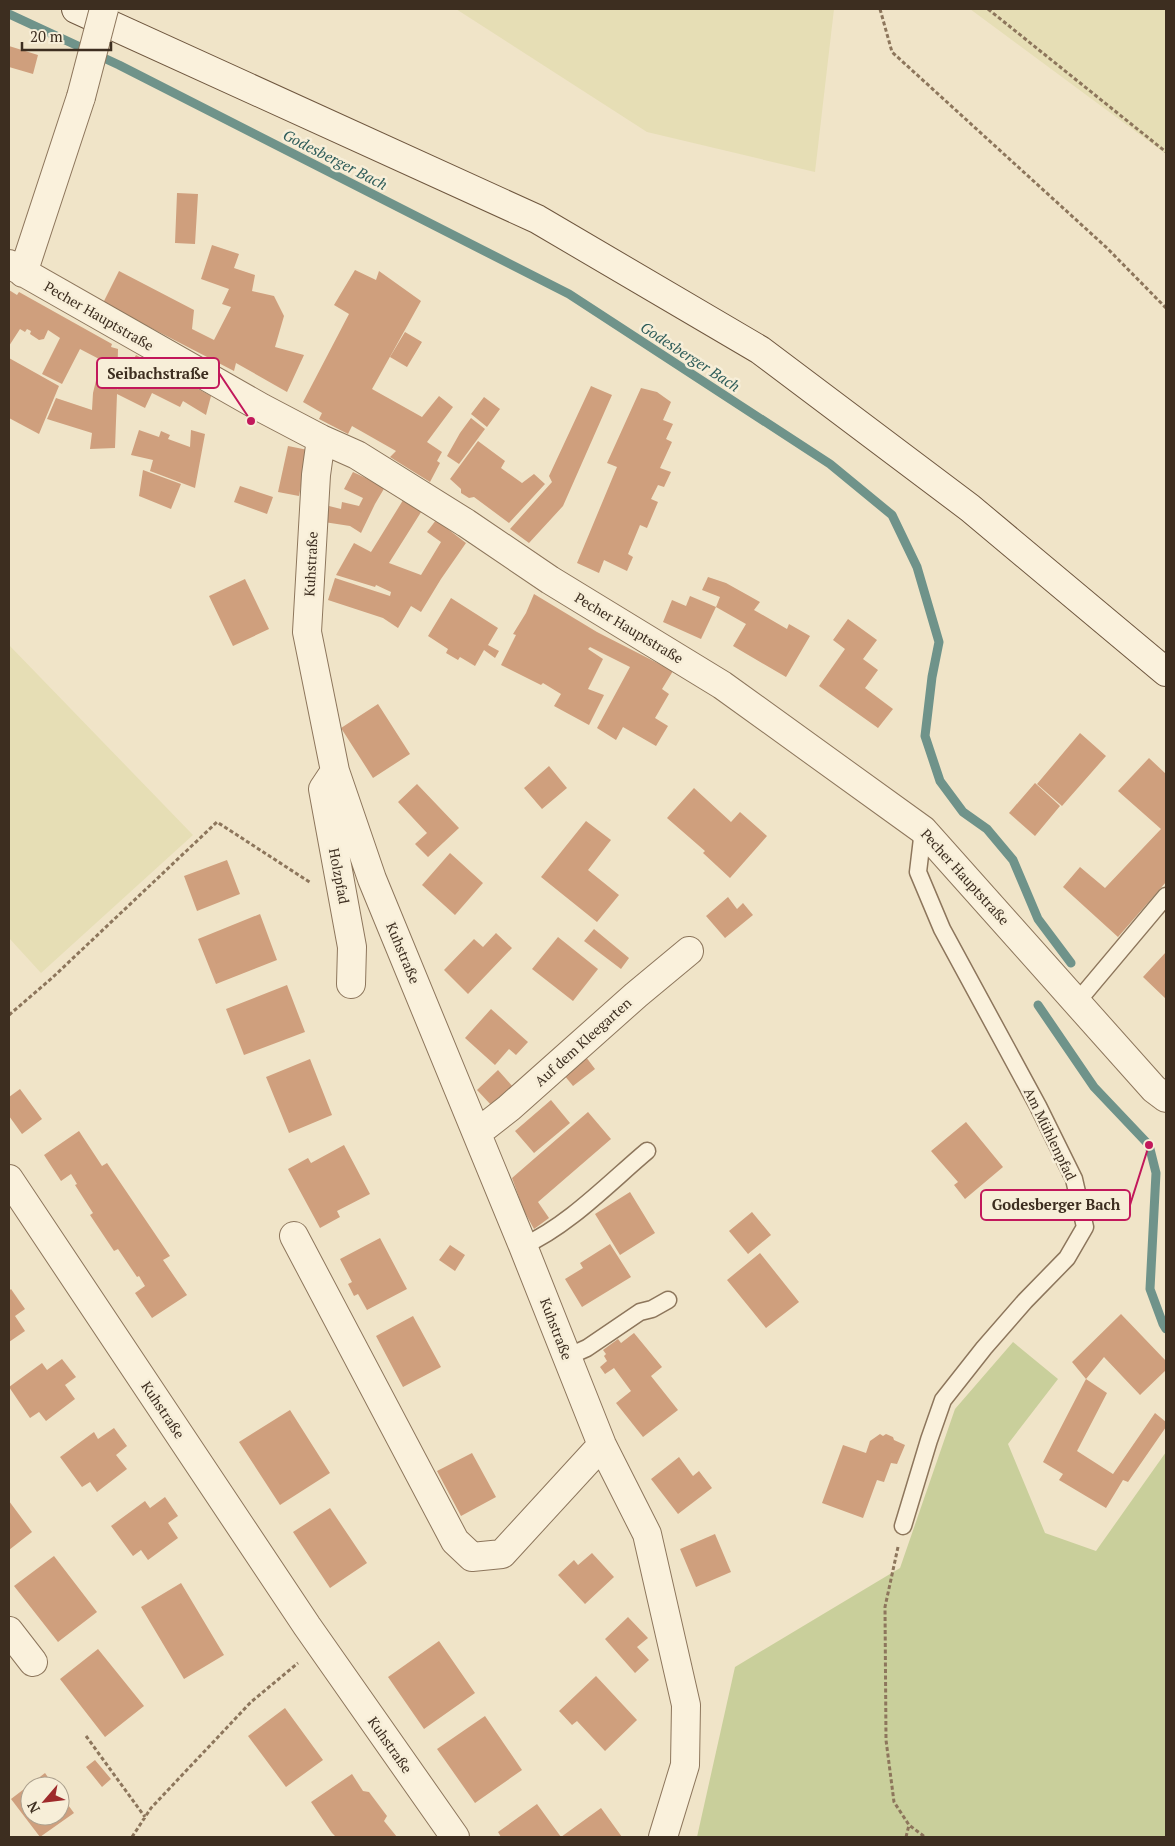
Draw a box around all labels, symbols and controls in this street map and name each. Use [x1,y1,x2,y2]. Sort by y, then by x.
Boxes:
scale bar [22,20,111,52]
text: 20 m [30,26,63,46]
water label: Godesberger Bach [280,124,391,194]
street label: Pecher Hauptstraße [41,276,157,355]
water label: Godesberger Bach [637,317,744,396]
callout: Seibachstraße [97,358,219,388]
text: Seibachstraße [107,363,209,383]
street label: Kuhstraße [299,531,322,597]
street label: Pecher Hauptstraße [571,588,687,668]
street label: Pecher Hauptstraße [917,824,1014,929]
street label: Holzpfad [325,846,354,906]
street label: Kuhstraße [382,919,425,986]
street label: Auf dem Kleegarten [530,993,636,1090]
street label: Am Mühlenpfad [1020,1084,1081,1183]
callout: Godesberger Bach [981,1190,1130,1220]
text: Godesberger Bach [992,1194,1121,1214]
street label: Kuhstraße [536,1295,577,1363]
street label: Kuhstraße [137,1377,189,1442]
street label: Kuhstraße [364,1713,417,1777]
north arrow [20,1776,70,1826]
text: N [22,1798,44,1816]

